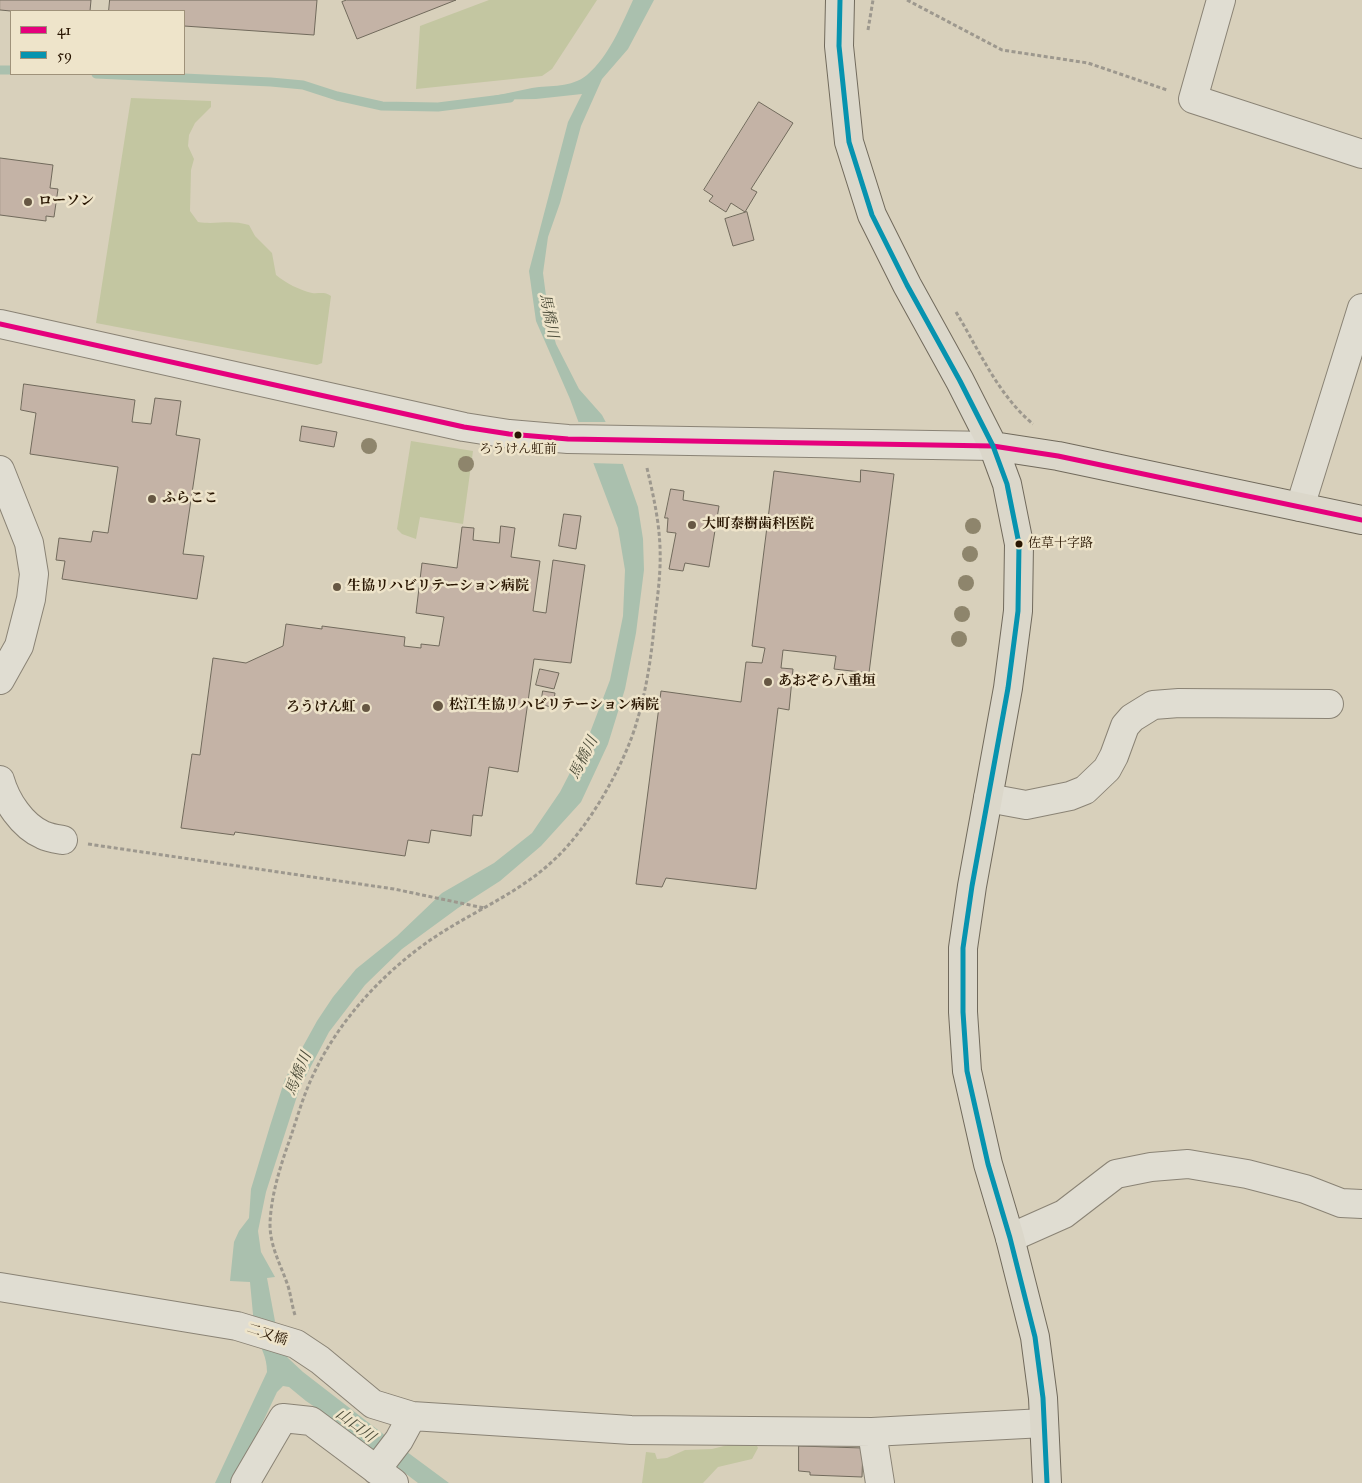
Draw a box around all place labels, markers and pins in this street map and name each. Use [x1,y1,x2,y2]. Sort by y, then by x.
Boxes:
place label: ローソン [38,194,94,210]
marker: ローソン [22,196,34,208]
marker: ろうけん虹前 [513,430,523,440]
place label: ろうけん虹前 [479,442,557,458]
place label: ふらここ [162,491,218,507]
marker: ふらここ [146,493,158,505]
place label: 大町泰樹歯科医院 [702,517,814,533]
marker: 大町泰樹歯科医院 [686,519,698,531]
place label: 佐草十字路 [1028,536,1093,552]
marker: 佐草十字路 [1014,539,1024,549]
place label: 生協リハビリテーション病院 [347,579,529,595]
marker: 生協リハビリテーション病院 [331,581,343,593]
place label: あおぞら八重垣 [778,674,876,690]
marker: あおぞら八重垣 [762,676,774,688]
place label: 松江生協リハビリテーション病院 [449,698,659,714]
marker: 松江生協リハビリテーション病院 [431,699,445,713]
place label: ろうけん虹 [286,700,356,716]
marker: ろうけん虹 [360,702,372,714]

